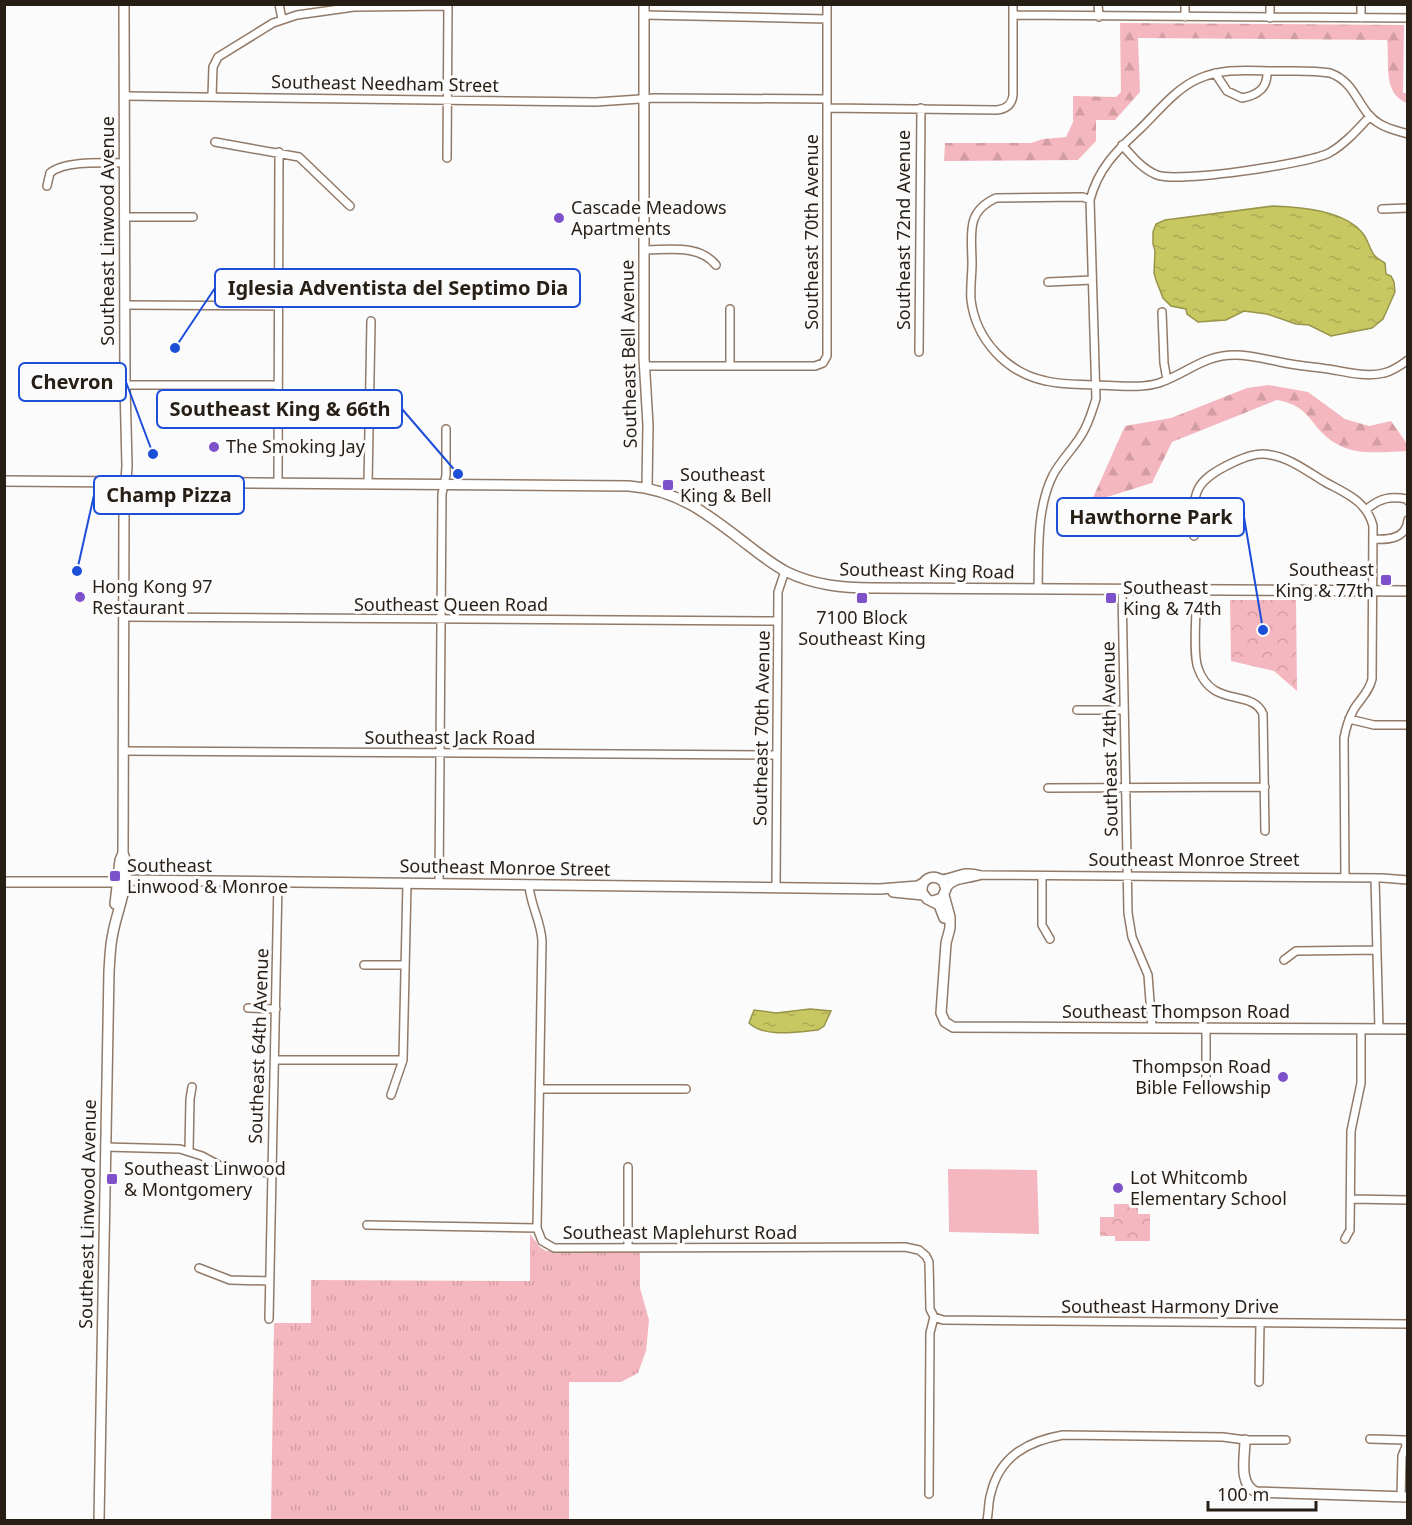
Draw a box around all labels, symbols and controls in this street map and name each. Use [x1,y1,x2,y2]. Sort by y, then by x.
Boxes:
street label: Southeast Needham Street [271,69,500,97]
street label: Southeast Linwood Avenue [95,116,119,346]
street label: Southeast 72nd Avenue [891,130,915,330]
street label: Southeast 70th Avenue [799,134,823,330]
place label: Cascade Meadows Apartments [571,195,727,240]
marker: Cascade Meadows Apartments [552,211,566,225]
street label: Southeast Bell Avenue [614,260,642,449]
callout: Iglesia Adventista del Septimo Dia [215,269,580,307]
text: Iglesia Adventista del Septimo Dia [228,274,568,301]
callout: Chevron [19,363,126,401]
text: Chevron [31,368,113,395]
callout: Southeast King & 66th [157,390,402,428]
text: Southeast King & 66th [170,395,390,422]
place label: The Smoking Jay [226,434,366,458]
marker: The Smoking Jay [207,440,221,454]
place label: Southeast King & Bell [680,462,772,507]
callout: Champ Pizza [94,476,244,514]
marker: Southeast King & Bell [661,478,675,492]
text: Champ Pizza [106,481,232,508]
callout: Hawthorne Park [1057,498,1244,536]
text: Hawthorne Park [1069,503,1233,530]
street label: Southeast King Road [839,556,1015,584]
place label: Southeast King & 77th [1275,557,1374,602]
marker: Southeast King & 77th [1379,573,1393,587]
place label: Hong Kong 97 Restaurant [92,574,213,619]
place label: Southeast King & 74th [1123,575,1222,620]
marker: Hong Kong 97 Restaurant [73,590,87,604]
marker: 7100 Block Southeast King [855,591,869,605]
marker: Southeast King & 74th [1104,591,1118,605]
street label: Southeast Queen Road [354,592,548,616]
place label: 7100 Block Southeast King [798,605,926,650]
street label: Southeast 70th Avenue [747,630,775,826]
street label: Southeast 74th Avenue [1095,641,1123,837]
street label: Southeast Jack Road [365,725,535,749]
street label: Southeast Monroe Street [1089,847,1300,871]
place label: Southeast Linwood & Monroe [127,853,288,898]
street label: Southeast Monroe Street [399,853,611,881]
marker: Southeast Linwood & Monroe [108,869,122,883]
street label: Southeast 64th Avenue [243,948,273,1144]
street label: Southeast Thompson Road [1062,999,1290,1023]
place label: Thompson Road Bible Fellowship [1133,1054,1271,1099]
marker: Thompson Road Bible Fellowship [1276,1070,1290,1084]
street label: Southeast Linwood Avenue [73,1099,101,1329]
place label: Southeast Linwood & Montgomery [124,1156,286,1201]
place label: Lot Whitcomb Elementary School [1130,1165,1287,1210]
marker: Southeast Linwood & Montgomery [105,1172,119,1186]
marker: Lot Whitcomb Elementary School [1111,1181,1125,1195]
street label: Southeast Maplehurst Road [563,1220,797,1244]
street label: Southeast Harmony Drive [1061,1294,1279,1318]
scale bar [1208,1474,1316,1512]
text: 100 m [1217,1482,1269,1506]

